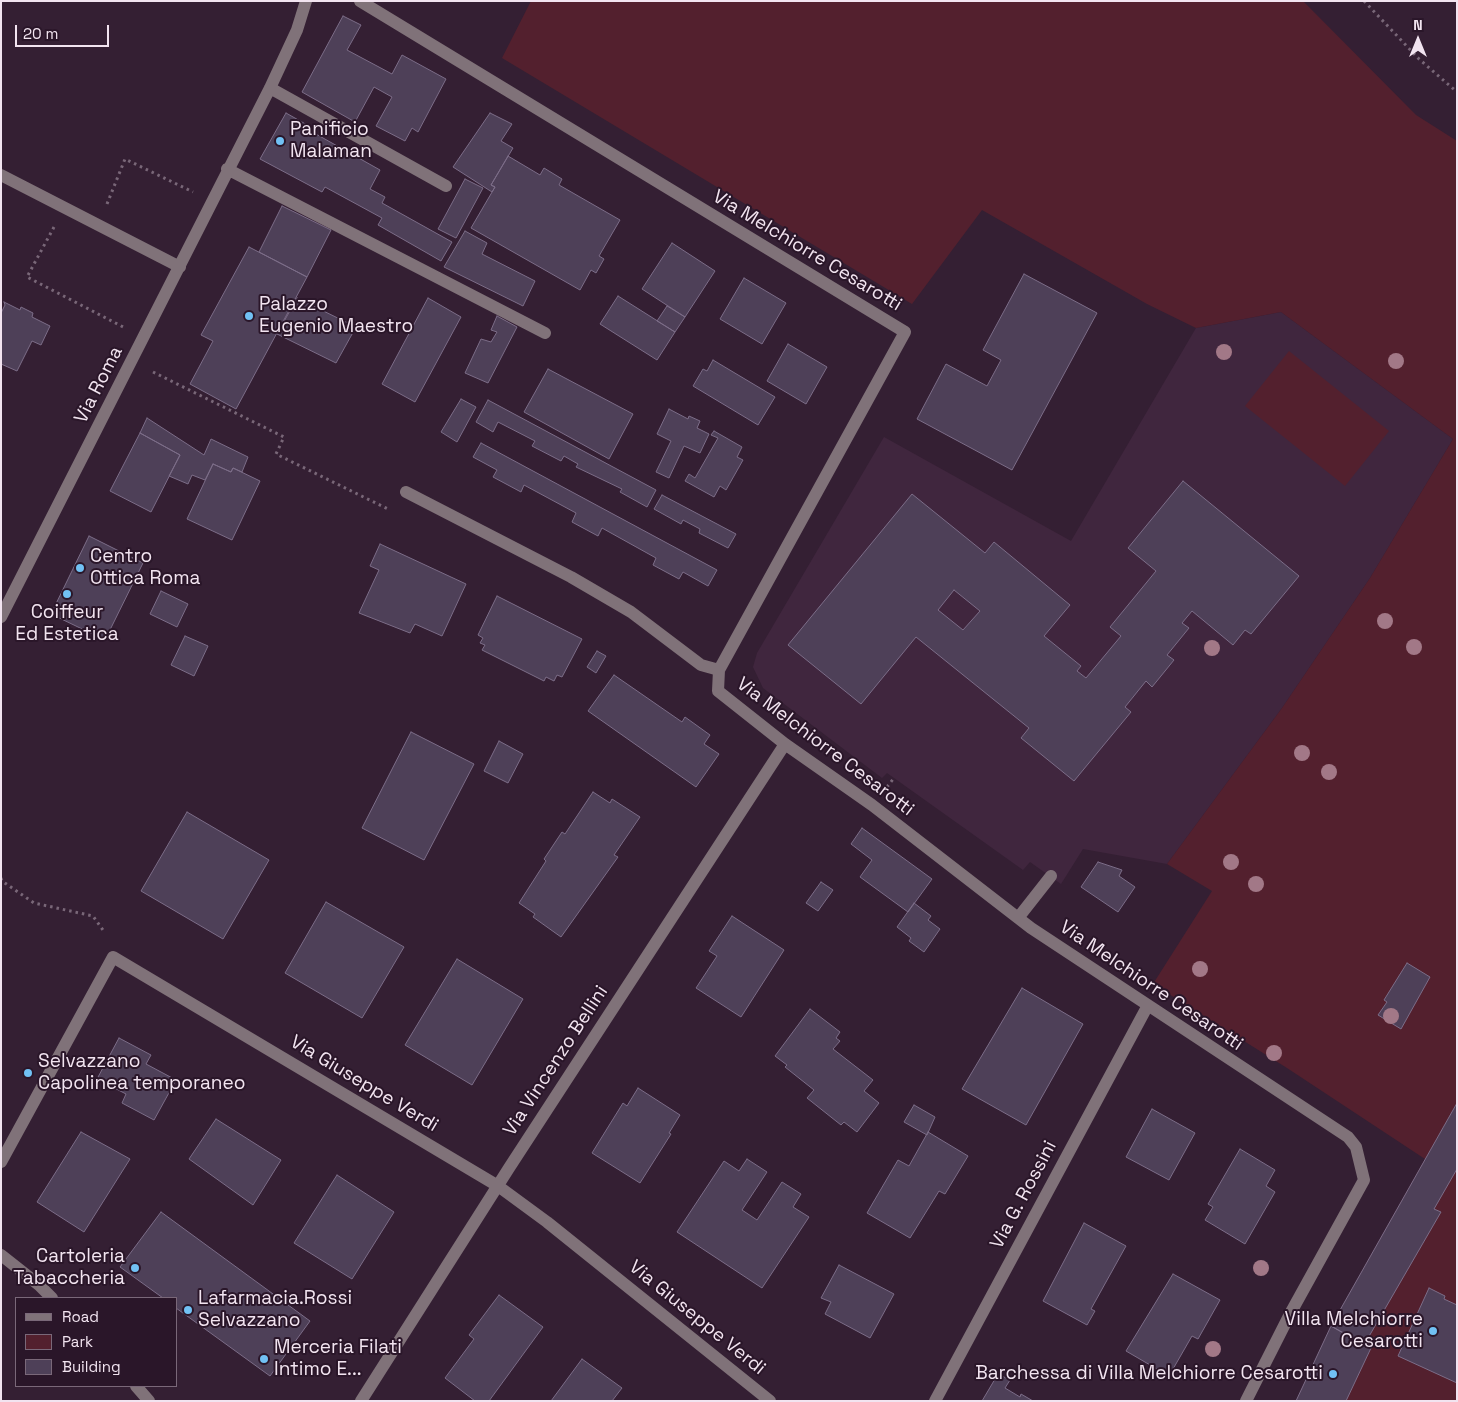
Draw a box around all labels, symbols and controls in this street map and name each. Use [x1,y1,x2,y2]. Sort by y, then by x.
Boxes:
scale bar [18,15,111,47]
north arrow [1393,15,1443,65]
text: N [1413,16,1423,34]
text: 20 m [23,24,58,43]
place label: Panificio Malaman [290,119,372,163]
marker: Panificio Malaman [274,135,286,147]
street label: Via Melchiorre Cesarotti [708,185,906,317]
place label: Palazzo Eugenio Maestro [259,294,413,338]
marker: Palazzo Eugenio Maestro [243,310,255,322]
street label: Via Roma [70,343,128,427]
place label: Centro Ottica Roma [90,546,200,590]
marker: Centro Ottica Roma [74,562,86,574]
marker: Coiffeur Ed Estetica [61,588,73,600]
place label: Coiffeur Ed Estetica [15,602,119,646]
street label: Via Melchiorre Cesarotti [732,673,918,821]
street label: Via Melchiorre Cesarotti [1055,916,1247,1056]
street label: Via Vincenzo Bellini [499,982,613,1140]
street label: Via Giuseppe Verdi [286,1031,442,1137]
place label: Selvazzano Capolinea temporaneo [38,1051,245,1095]
marker: Selvazzano Capolinea temporaneo [22,1067,34,1079]
street label: Via G. Rossini [986,1137,1062,1253]
place label: Cartoleria Tabaccheria [13,1246,125,1290]
street label: Via Giuseppe Verdi [624,1256,770,1380]
marker: Cartoleria Tabaccheria [129,1262,141,1274]
place label: Lafarmacia.Rossi Selvazzano [198,1288,352,1332]
legend [15,1297,178,1387]
marker: Lafarmacia.Rossi Selvazzano [182,1304,194,1316]
text: Road [62,1307,99,1326]
place label: Villa Melchiorre Cesarotti [1284,1309,1423,1353]
marker: Villa Melchiorre Cesarotti [1427,1325,1439,1337]
text: Park [62,1332,93,1351]
place label: Merceria Filati Intimo E... [274,1337,402,1381]
marker: Merceria Filati Intimo E... [258,1353,270,1365]
text: Building [62,1357,121,1376]
place label: Barchessa di Villa Melchiorre Cesarotti [975,1363,1323,1385]
marker: Barchessa di Villa Melchiorre Cesarotti [1327,1368,1339,1380]

